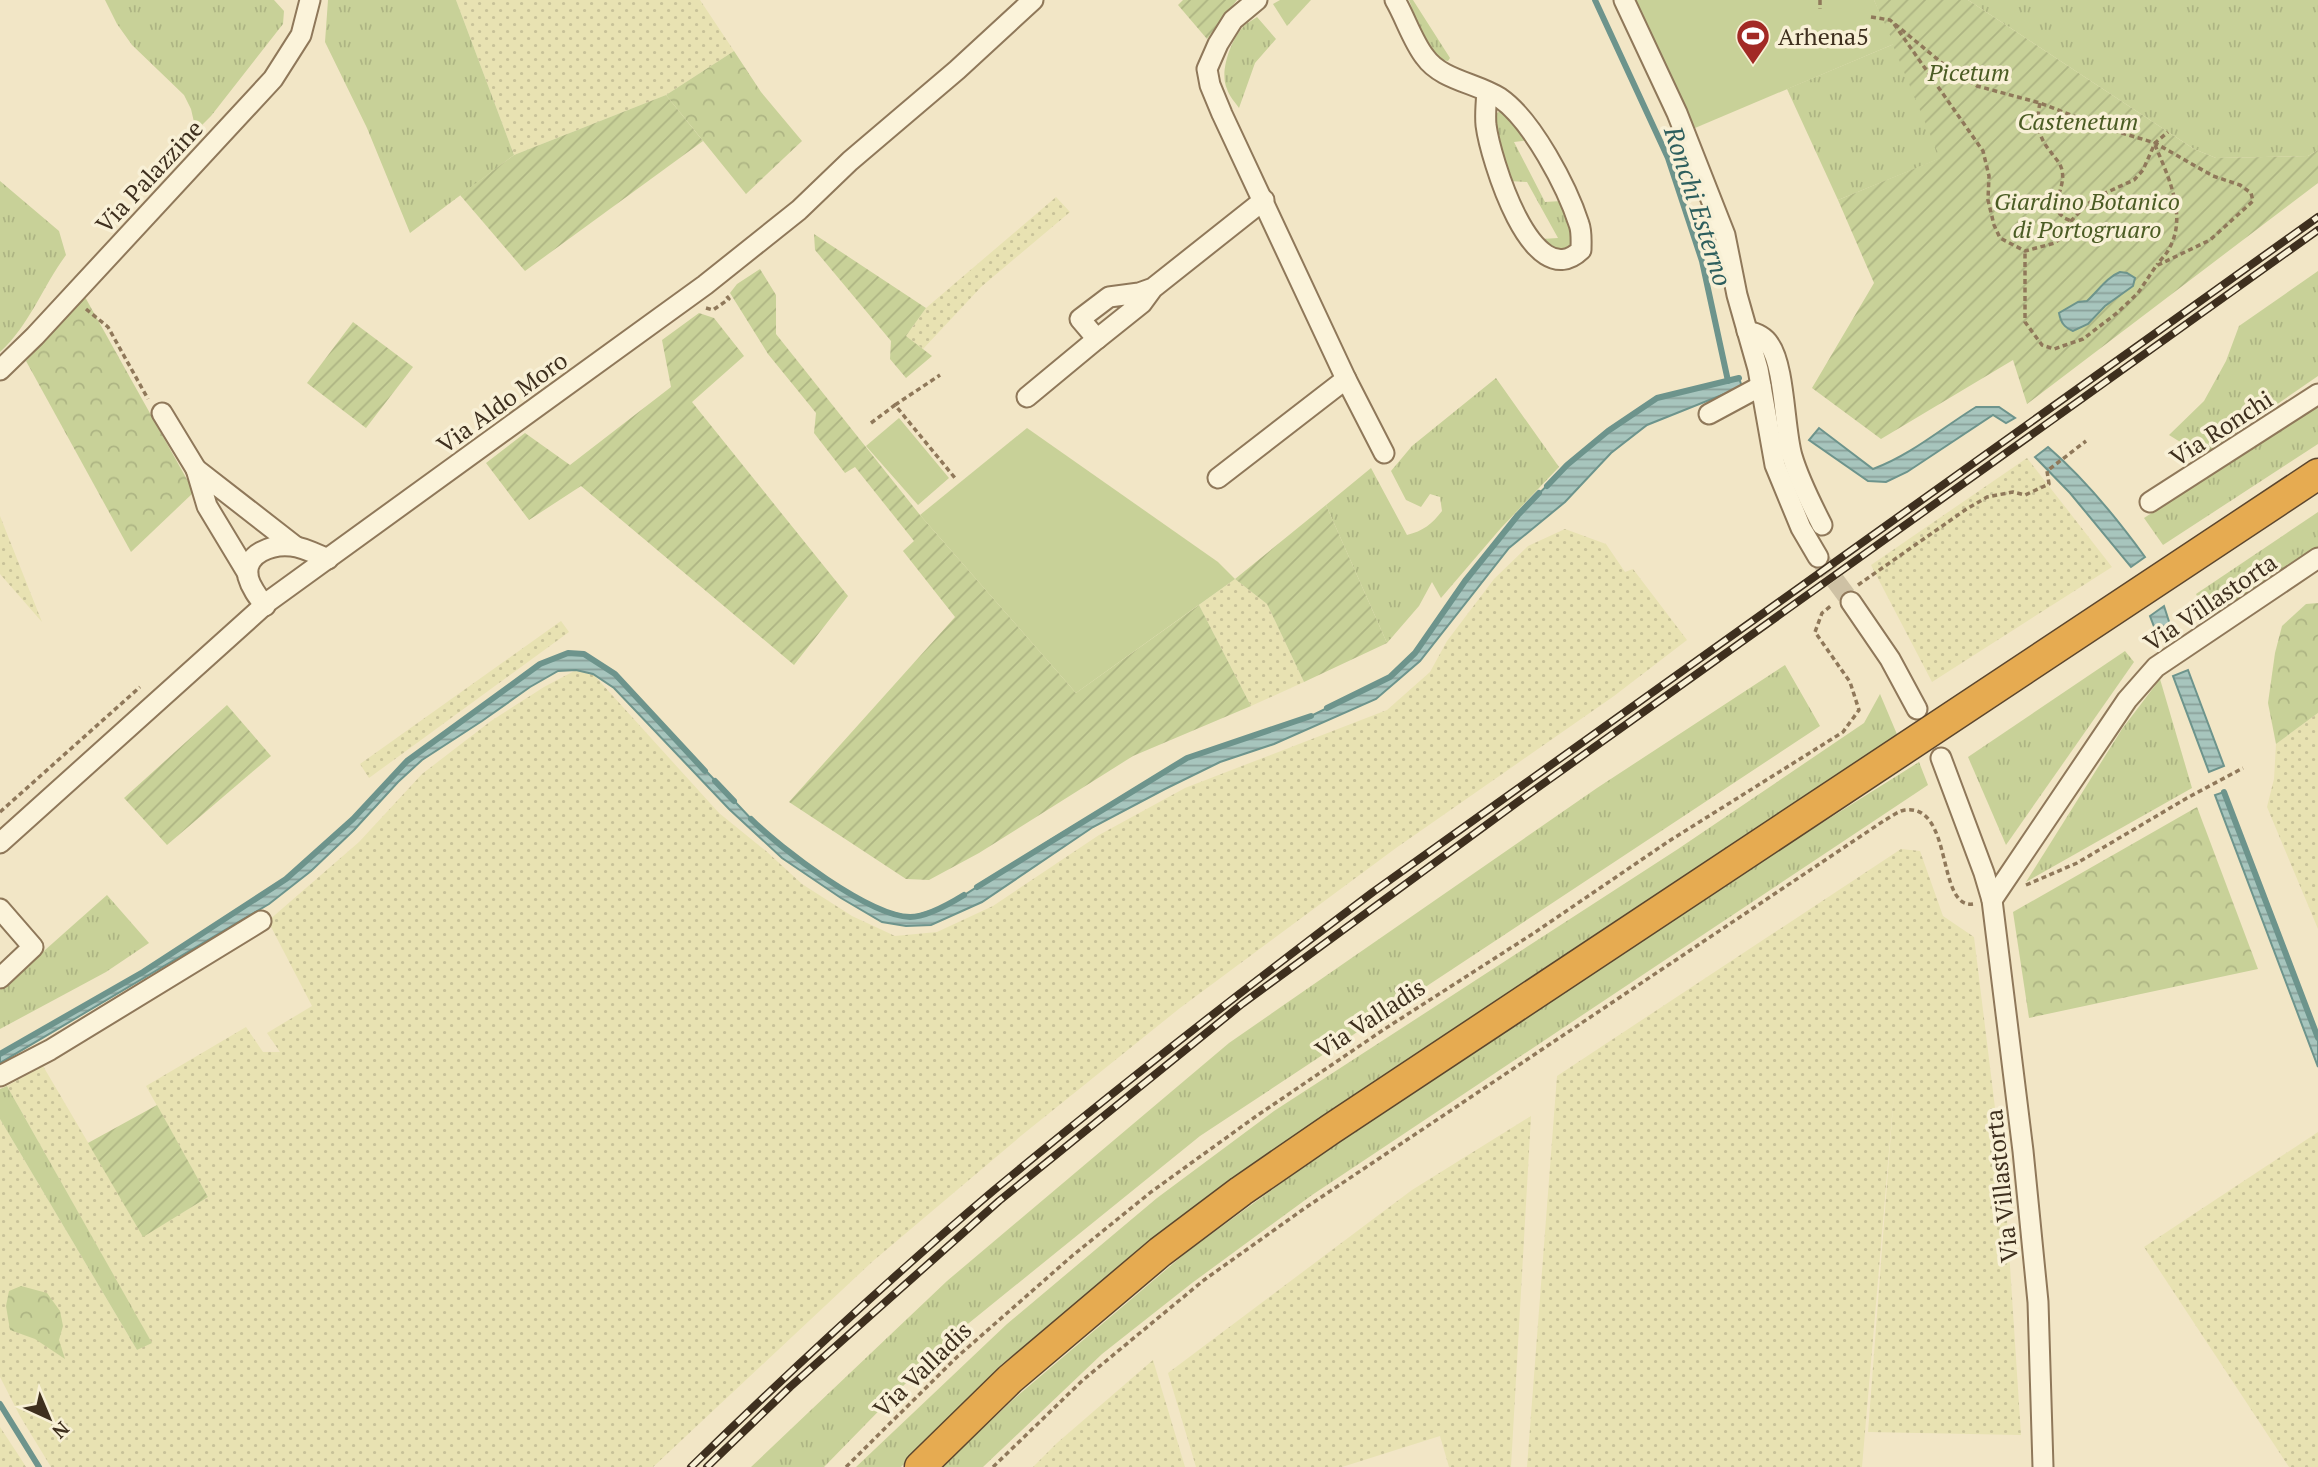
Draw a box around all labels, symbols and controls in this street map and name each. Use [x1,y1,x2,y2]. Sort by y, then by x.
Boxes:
sports icon: Arhena5 [1734,17,1772,66]
place label: Arhena5 [1778,20,1869,52]
park label: Picetum [1927,56,2010,88]
park label: Castenetum [2017,105,2139,137]
street label: Via Palazzine [88,113,210,239]
water label: Ronchi Esterno [1657,121,1741,290]
park label: Giardino Botanico di Portogruaro [1994,185,2180,245]
street label: Via Aldo Moro [430,344,574,460]
street label: Via Ronchi [2163,383,2279,473]
street label: Via Villastorta [2137,546,2283,658]
street label: Via Valladis [1309,971,1431,1065]
street label: Via Villastorta [1977,1108,2025,1264]
street label: Via Valladis [866,1314,978,1424]
north arrow [14,1383,84,1453]
text: N [47,1417,75,1445]

